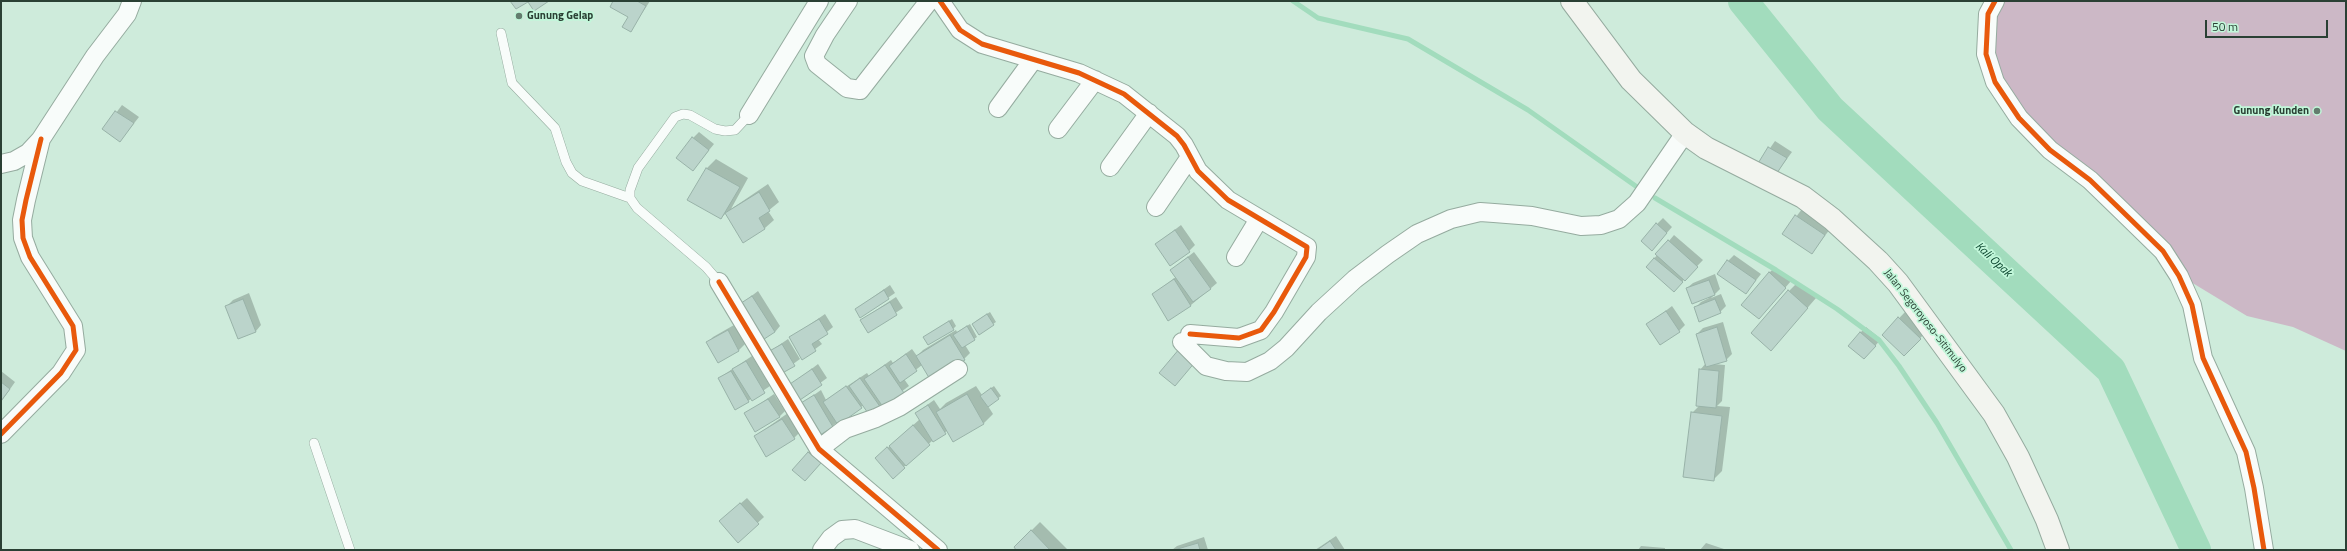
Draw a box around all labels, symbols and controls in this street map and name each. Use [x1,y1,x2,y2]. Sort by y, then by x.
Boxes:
place label: Gunung Gelap [527,9,593,23]
marker: Gunung Gelap [514,11,524,21]
scale bar [2207,12,2330,38]
text: 50 m [2212,17,2238,36]
place label: Gunung Kunden [2233,104,2309,118]
marker: Gunung Kunden [2312,106,2322,116]
water label: Kali Opak [1972,240,2014,280]
street label: Jalan Segoroyoso-Sitimulyo [1881,267,1969,375]

